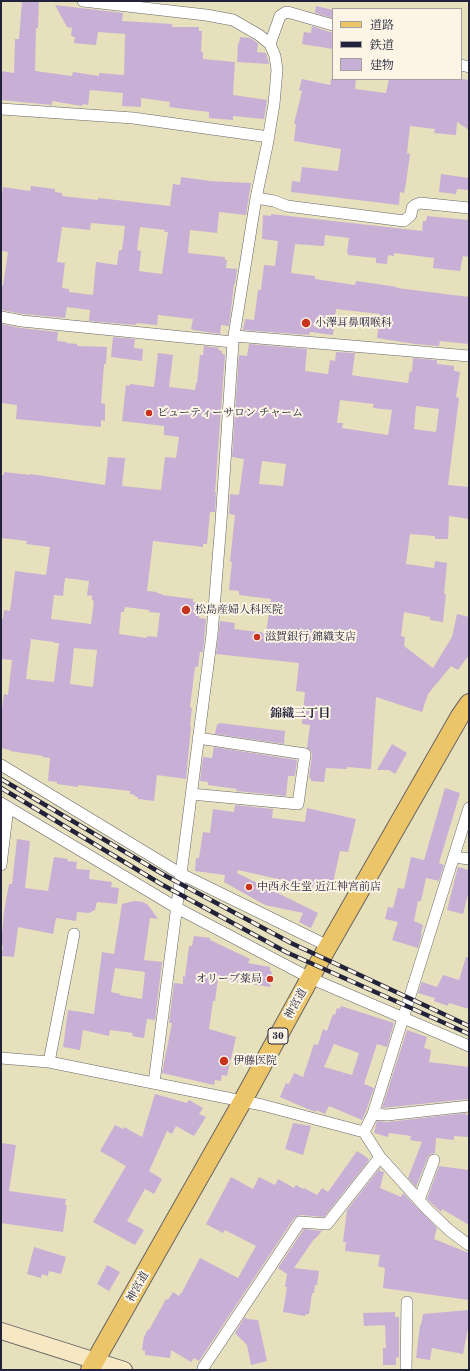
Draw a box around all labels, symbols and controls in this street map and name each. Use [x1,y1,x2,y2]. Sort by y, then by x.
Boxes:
legend [332,8,462,80]
text: 道路 [370,20,394,32]
text: 鉄道 [370,40,394,52]
text: 建物 [370,60,394,72]
place label: 小澤耳鼻咽喉科 [315,316,392,330]
marker: 小澤耳鼻咽喉科 [300,317,312,329]
place label: ビューティーサロン チャーム [157,406,303,420]
marker: ビューティーサロン チャーム [144,408,154,418]
place label: 松島産婦人科医院 [195,603,283,617]
marker: 松島産婦人科医院 [180,604,192,616]
place label: 滋賀銀行 錦織支店 [265,630,356,644]
marker: 滋賀銀行 錦織支店 [252,632,262,642]
district label: 錦織三丁目 [270,707,330,721]
place label: 中西永生堂 近江神宮前店 [257,880,381,894]
marker: 中西永生堂 近江神宮前店 [244,882,254,892]
place label: オリーブ薬局 [196,972,262,986]
marker: オリーブ薬局 [265,974,275,984]
street label: 神宮道 [282,986,310,1022]
road number: 30 [268,1028,288,1044]
place label: 伊藤医院 [233,1054,277,1068]
marker: 伊藤医院 [218,1055,230,1067]
street label: 神宮道 [124,1269,152,1305]

